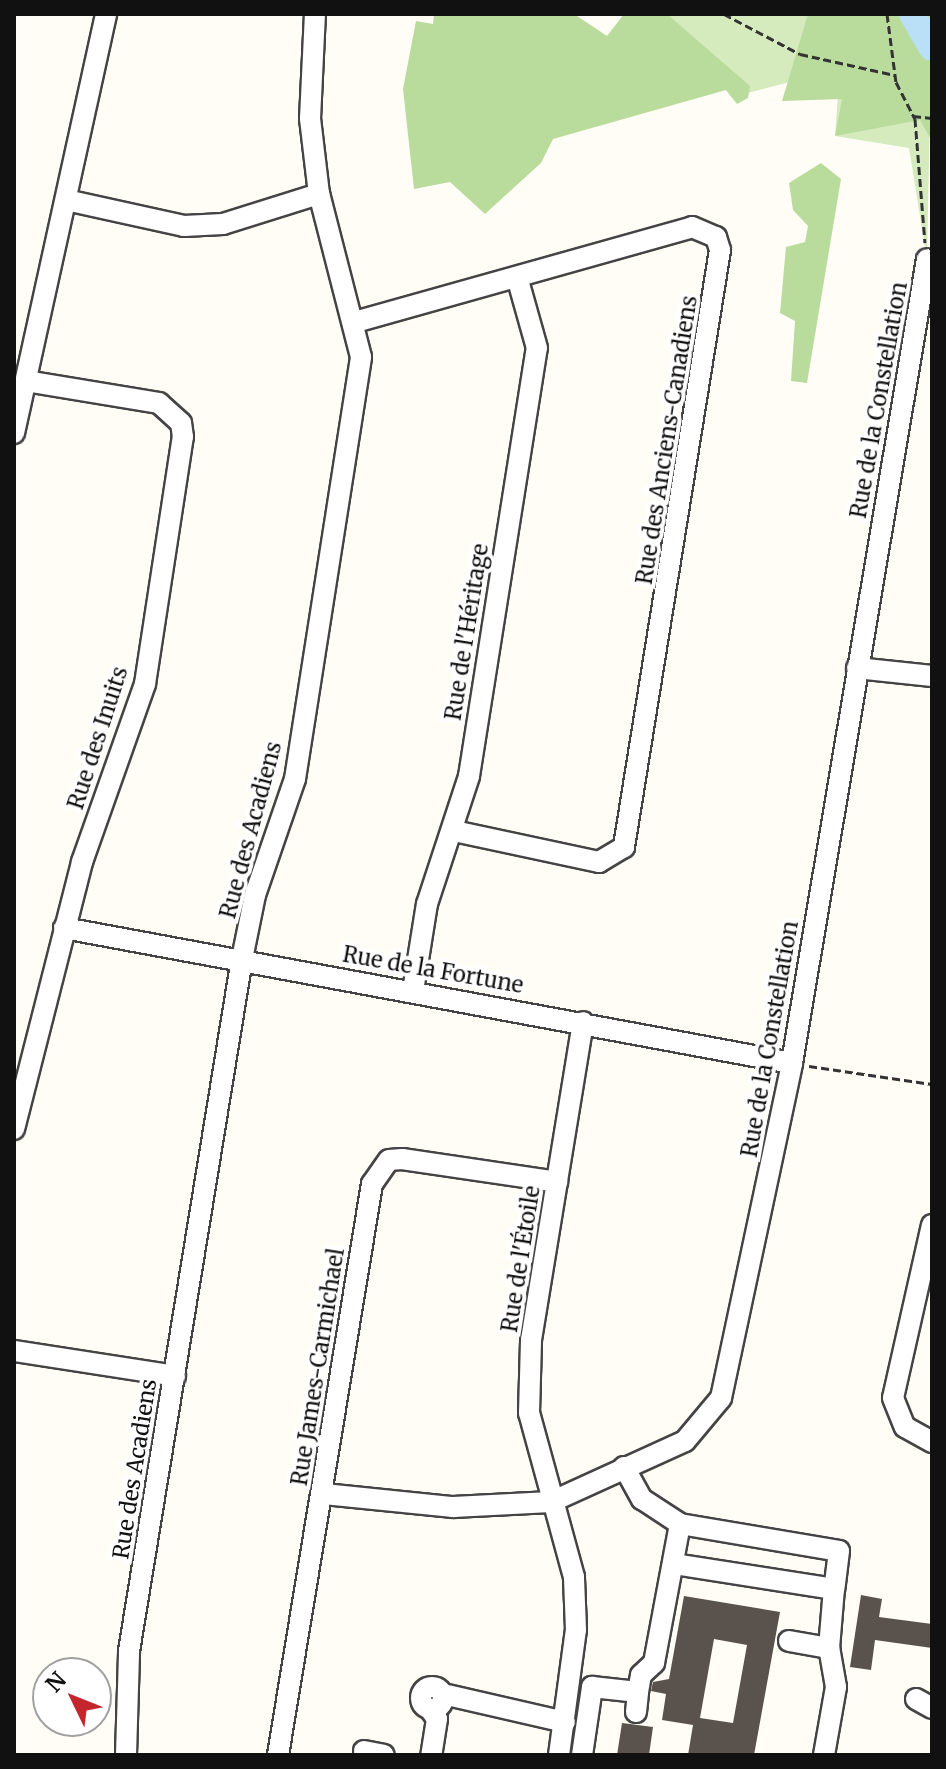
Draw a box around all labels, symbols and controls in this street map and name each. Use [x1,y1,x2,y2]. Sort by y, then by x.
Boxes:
street label: Rue de la Constellation [845,280,913,520]
street label: Rue des Anciens-Canadiens [631,294,703,586]
street label: Rue de l'Héritage [440,542,494,722]
street label: Rue des Inuits [63,663,133,813]
street label: Rue des Acadiens [215,739,287,921]
street label: Rue de la Constellation [736,919,804,1159]
street label: Rue de la Fortune [341,941,525,999]
street label: Rue de l'Étoile [496,1184,546,1334]
street label: Rue James-Carmichael [286,1246,350,1488]
street label: Rue des Acadiens [108,1377,162,1561]
north arrow [32,1657,112,1737]
text: N [40,1666,72,1698]

